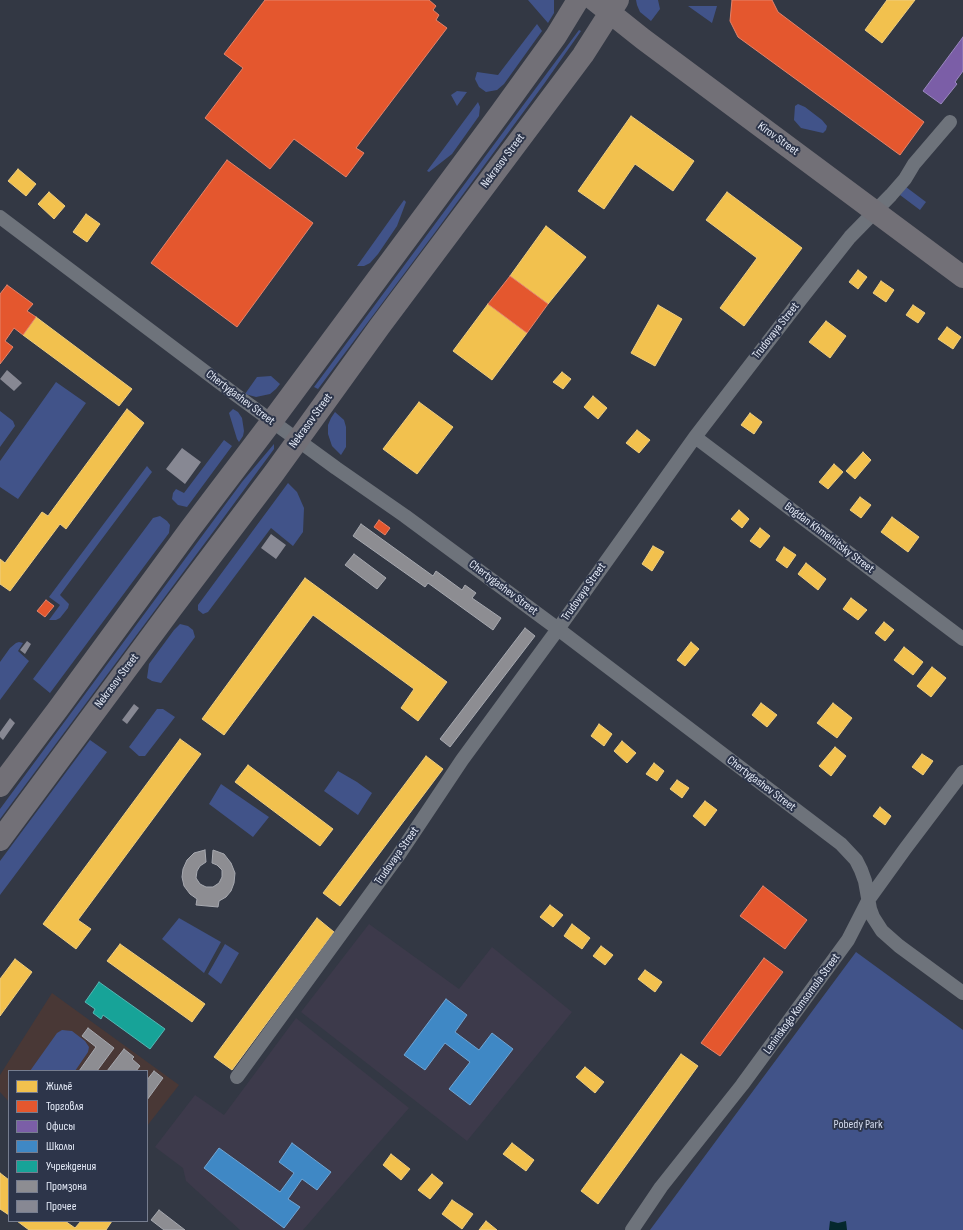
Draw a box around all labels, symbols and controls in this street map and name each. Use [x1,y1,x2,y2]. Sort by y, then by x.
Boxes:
street label: Kirov Street [754,119,802,159]
street label: Nekrasov Street [478,131,528,191]
street label: Trudovaya Street [750,300,802,362]
street label: Chertygashev Street [203,367,277,429]
street label: Nekrasov Street [286,391,336,451]
street label: Bogdan Khmelnitsky Street [781,500,877,576]
street label: Chertygashev Street [466,557,540,619]
street label: Trudovaya Street [559,560,609,624]
street label: Nekrasov Street [92,651,142,711]
street label: Chertygashev Street [724,753,798,815]
street label: Trudovaya Street [372,824,422,888]
street label: Leninskogo Komsomola Street [761,951,843,1057]
legend [8,1070,148,1222]
text: Жильё [46,1079,72,1094]
text: Торговля [46,1099,83,1114]
park label: Pobedy Park [834,1118,882,1132]
text: Офисы [46,1119,75,1134]
text: Школы [46,1139,75,1154]
text: Учреждения [46,1159,96,1174]
text: Промзона [46,1179,87,1194]
text: Прочее [46,1199,77,1214]

